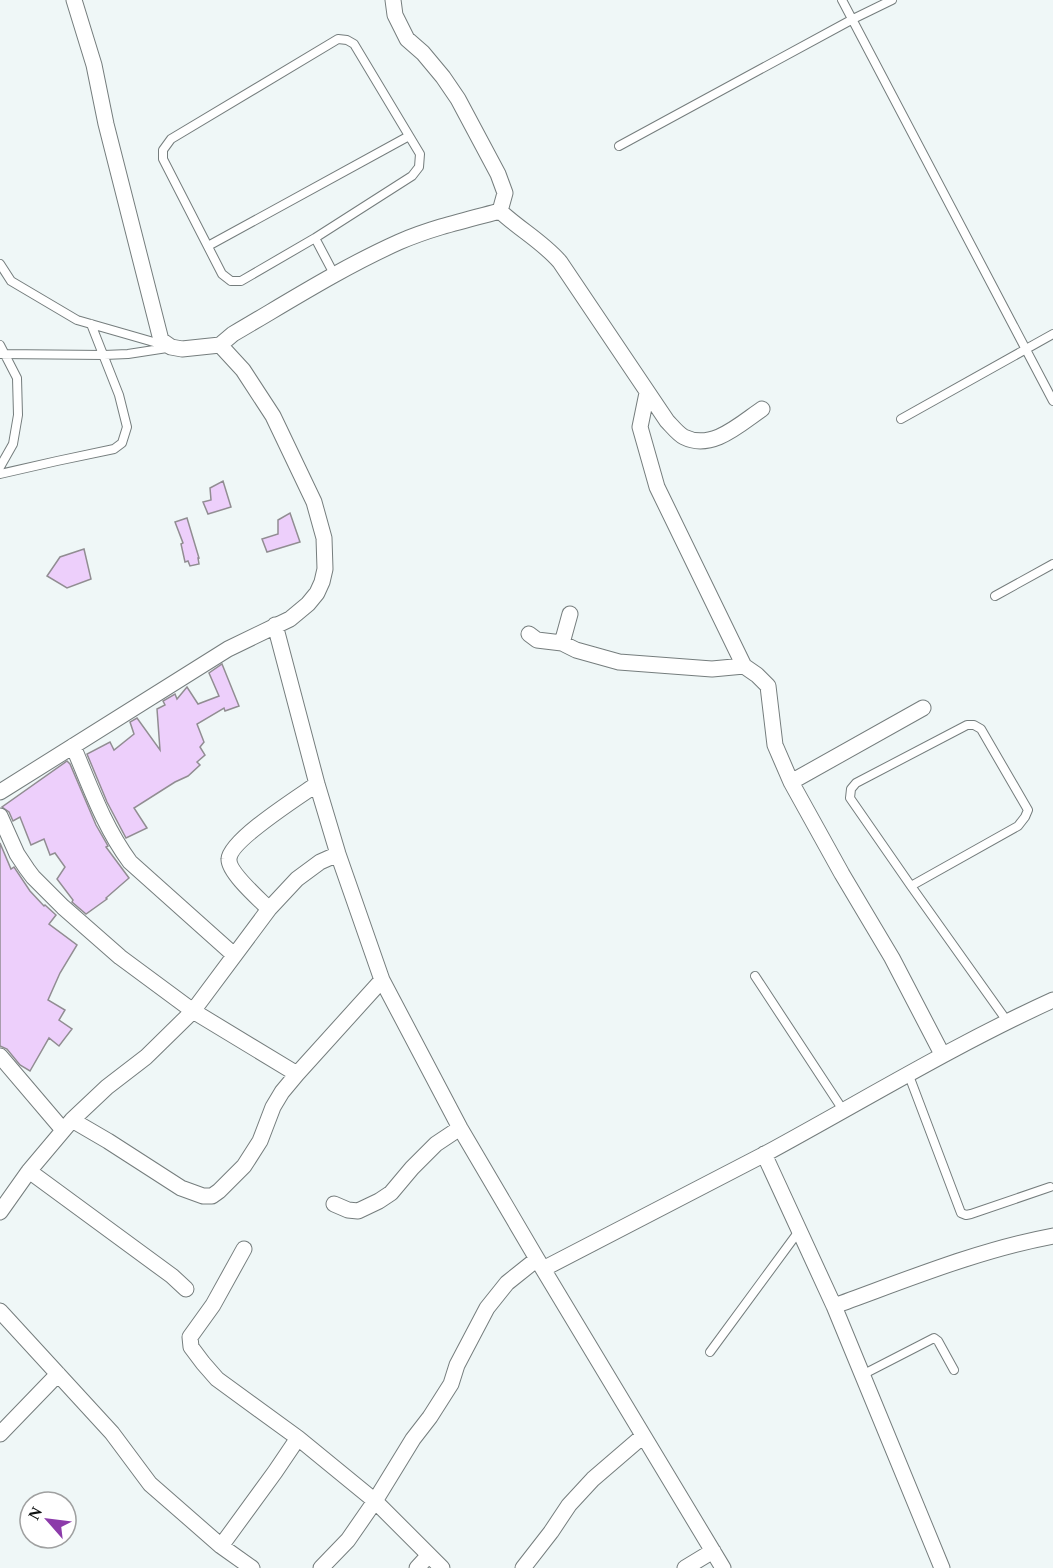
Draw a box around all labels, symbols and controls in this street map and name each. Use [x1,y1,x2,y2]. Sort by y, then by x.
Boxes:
north arrow [18,1490,78,1550]
text: N [25,1504,46,1522]

